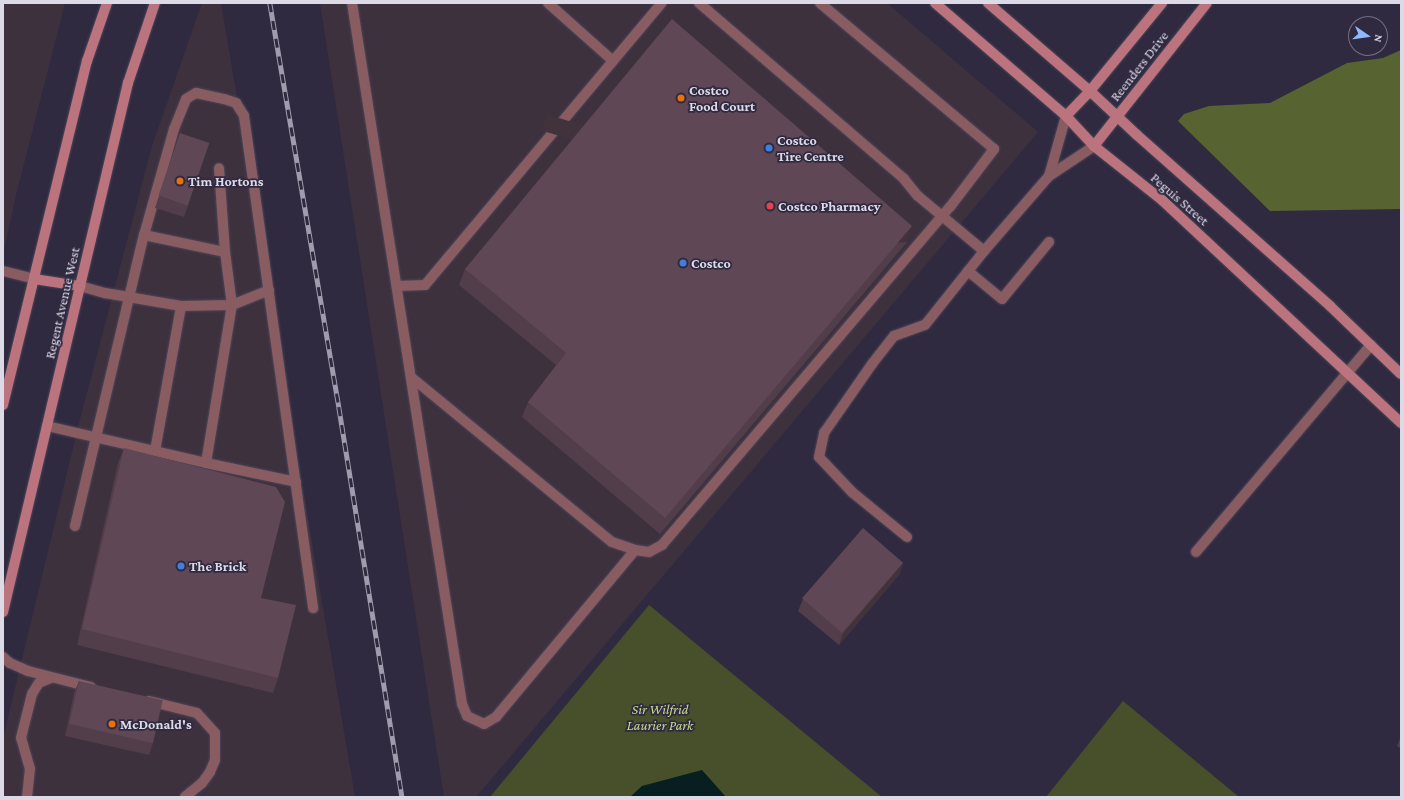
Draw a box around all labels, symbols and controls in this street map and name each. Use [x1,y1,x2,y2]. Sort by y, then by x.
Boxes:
north arrow [1348,16,1388,56]
street label: Reenders Drive [1106,28,1172,104]
text: N [1372,33,1385,43]
place label: Costco Food Court [689,82,755,114]
marker: Costco Food Court [676,93,686,103]
place label: Costco Tire Centre [777,132,844,164]
marker: Costco Tire Centre [764,143,774,153]
street label: Peguis Street [1147,169,1213,229]
place label: Tim Hortons [188,173,263,189]
marker: Tim Hortons [175,176,185,186]
place label: Costco Pharmacy [778,198,880,214]
marker: Costco Pharmacy [765,201,775,211]
street label: Regent Avenue West [41,246,83,360]
place label: Costco [691,255,731,271]
marker: Costco [678,258,688,268]
place label: The Brick [189,558,246,574]
marker: The Brick [176,561,186,571]
park label: Sir Wilfrid Laurier Park [627,701,693,734]
place label: McDonald's [120,716,192,732]
marker: McDonald's [107,719,117,729]

